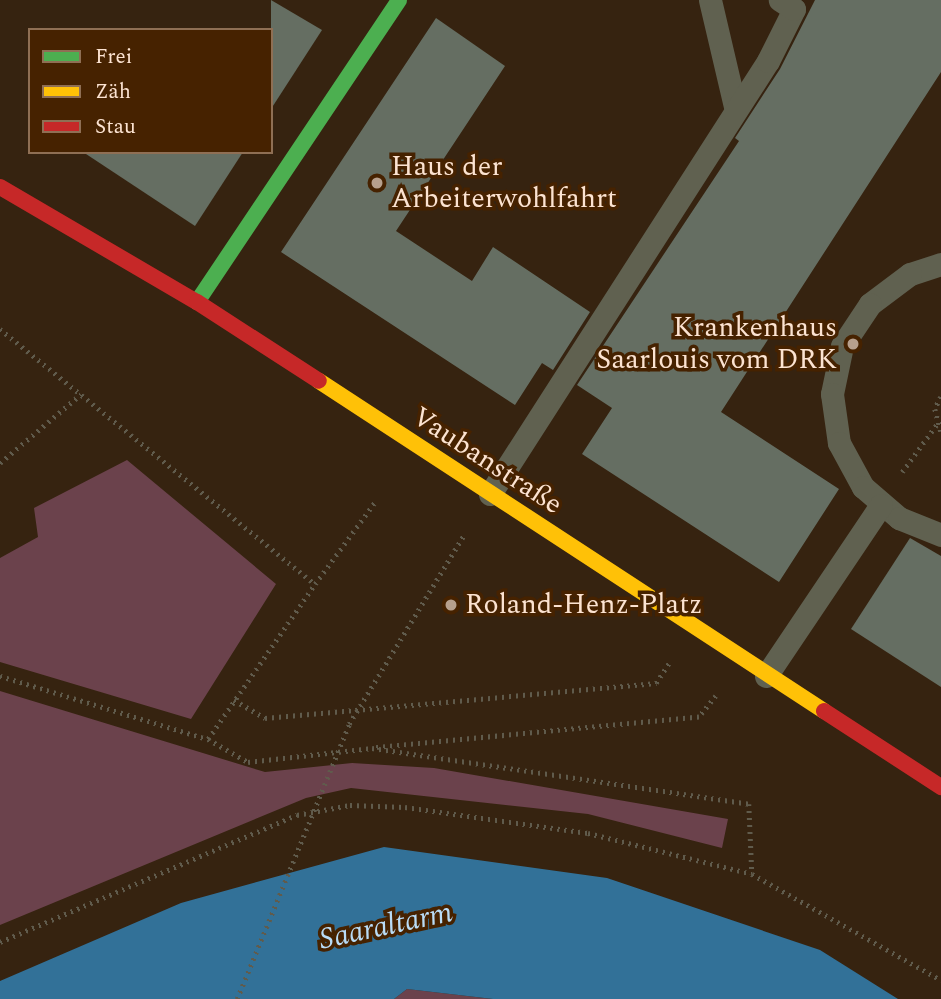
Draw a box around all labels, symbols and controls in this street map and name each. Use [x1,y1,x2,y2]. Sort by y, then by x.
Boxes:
legend [28,28,273,154]
text: Frei [95,41,132,73]
text: Zäh [95,76,131,108]
text: Stau [95,111,136,143]
place label: Haus der Arbeiterwohlfahrt [391,150,617,216]
marker: Haus der Arbeiterwohlfahrt [369,175,385,191]
place label: Krankenhaus Saarlouis vom DRK [596,311,837,377]
marker: Krankenhaus Saarlouis vom DRK [843,334,863,354]
street label: Vaubanstraße [406,400,568,522]
place label: Roland-Henz-Platz [465,588,703,622]
marker: Roland-Henz-Platz [443,597,459,613]
water label: Saaraltarm [316,894,456,958]

